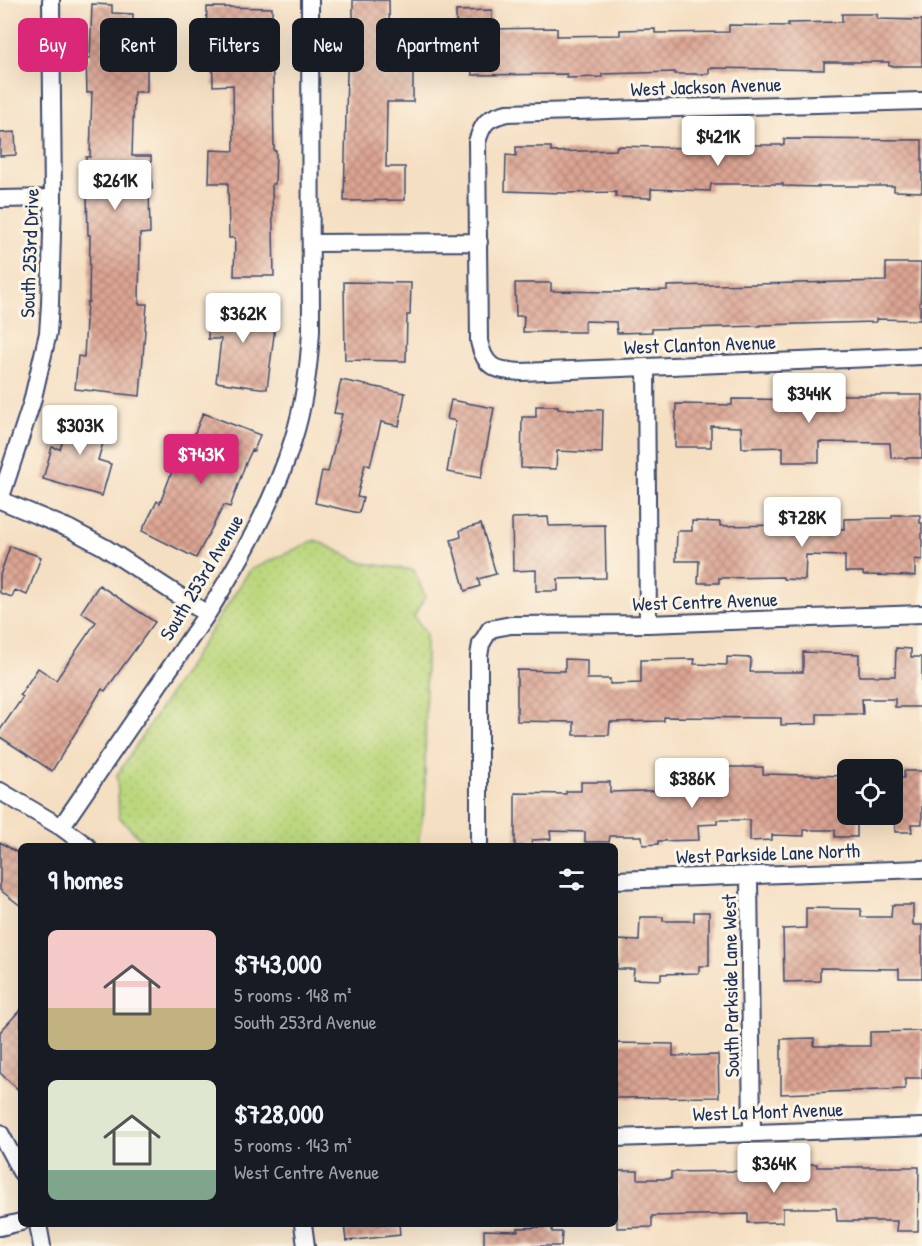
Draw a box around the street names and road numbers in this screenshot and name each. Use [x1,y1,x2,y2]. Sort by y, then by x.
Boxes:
street label: West Jackson Avenue [630,70,782,102]
street label: South 253rd Drive [13,188,45,318]
street label: West Clanton Avenue [624,328,776,360]
street label: South 253rd Avenue [153,509,249,645]
street label: West Centre Avenue [632,585,778,617]
street label: West Parkside Lane North [676,836,860,870]
street label: South Parkside Lane West [715,893,745,1078]
street label: West La Mont Avenue [692,1095,844,1127]

